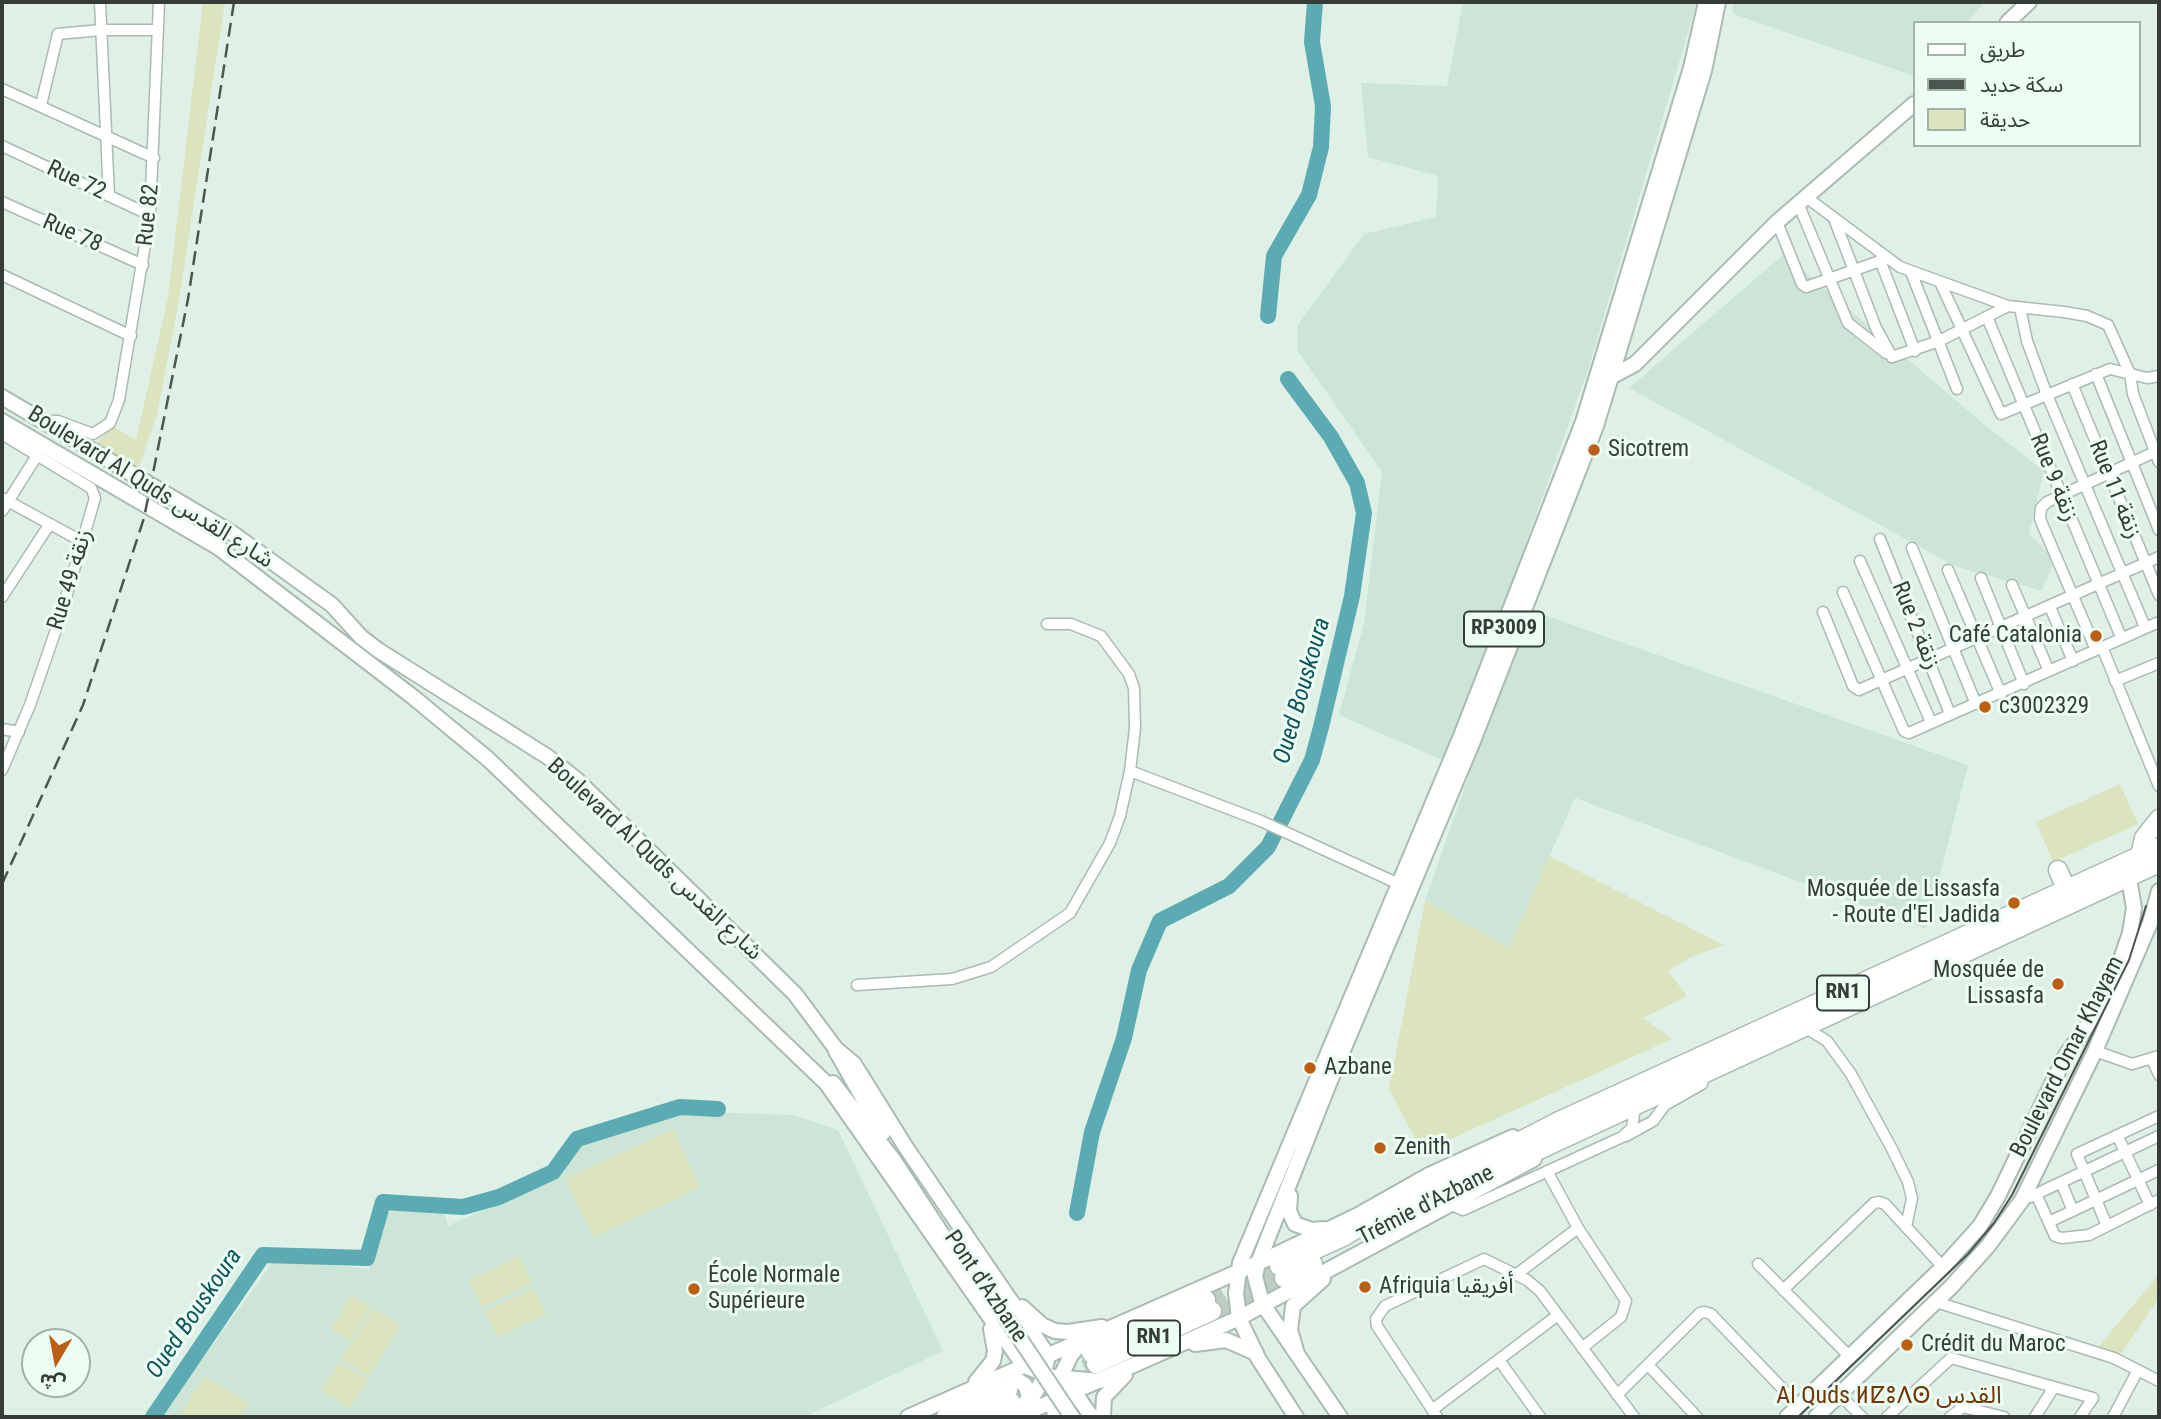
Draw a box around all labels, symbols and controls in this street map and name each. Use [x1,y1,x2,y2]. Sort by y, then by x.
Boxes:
legend [1912,21,2140,147]
text: طريق [1980,38,2025,62]
text: سكة حديد [1980,73,2063,97]
text: حديقة [1980,108,2030,132]
street label: Rue 72 [42,155,110,207]
street label: Rue 82 [132,183,166,247]
street label: Rue 78 [38,209,106,259]
street label: Boulevard Al Quds شارع القدس [22,401,278,575]
street label: Rue 9 زنقة [2023,430,2083,526]
place label: Sicotrem [1608,436,1689,464]
street label: Rue 11 زنقة [2082,437,2146,543]
marker: Sicotrem [1586,442,1602,458]
street label: Rue 49 زنقة [43,526,99,634]
street label: Rue 2 زنقة [1885,578,1945,674]
road number: RP3009 [1464,612,1544,646]
water label: Oued Bouskoura [1268,615,1338,767]
place label: Café Catalonia [1949,622,2082,650]
marker: Café Catalonia [2088,628,2104,644]
place label: c3002329 [1999,693,2089,721]
marker: c3002329 [1977,699,1993,715]
street label: Boulevard Al Quds شارع القدس [541,753,767,967]
place label: Mosquée de Lissasfa - Route d'El Jadida [1807,876,2000,930]
marker: Mosquée de Lissasfa - Route d'El Jadida [2006,895,2022,911]
street label: Boulevard Omar Khayam [2005,952,2131,1162]
place label: Mosquée de Lissasfa [1933,957,2044,1011]
road number: RN1 [1817,976,1869,1010]
marker: Mosquée de Lissasfa [2050,976,2066,992]
place label: Azbane [1324,1054,1392,1082]
marker: Azbane [1302,1060,1318,1076]
place label: Zenith [1394,1134,1451,1162]
marker: Zenith [1372,1140,1388,1156]
street label: Trémie d'Azbane [1353,1160,1499,1252]
street label: Pont d'Azbane [937,1226,1033,1348]
water label: Oued Bouskoura [141,1244,249,1384]
place label: École Normale Supérieure [708,1262,840,1316]
place label: Afriquia أفريقيا [1379,1273,1514,1301]
marker: Afriquia أفريقيا [1357,1279,1373,1295]
marker: École Normale Supérieure [686,1281,702,1297]
road number: RN1 [1128,1320,1180,1356]
north arrow [21,1328,91,1398]
place label: Crédit du Maroc [1921,1331,2066,1359]
marker: Crédit du Maroc [1899,1337,1915,1353]
text: ش [38,1369,67,1396]
district label: Al Quds ⵍⵇⵓⴷⵙ القدس [1776,1383,2002,1411]

